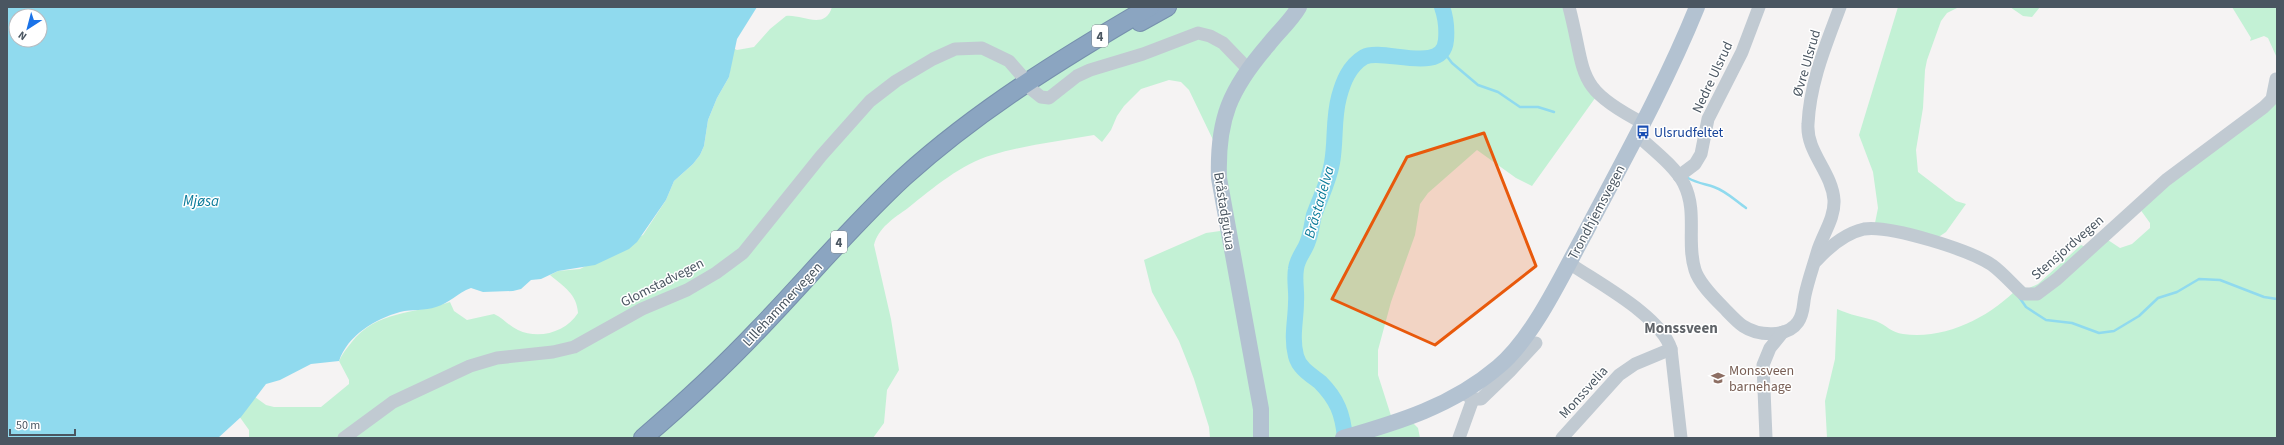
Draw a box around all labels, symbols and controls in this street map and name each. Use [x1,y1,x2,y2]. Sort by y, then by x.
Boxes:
north arrow [8,8,48,48]
road number: 4 [1092,25,1108,47]
text: N [15,27,30,44]
street label: Øvre Ulsrud [1788,27,1826,99]
street label: Nedre Ulsrud [1688,38,1738,117]
place label: Ulsrudfeltet [1654,123,1724,143]
bus stop icon: Ulsrudfeltet [1635,124,1651,140]
street label: Trondhjemsvegen [1563,161,1630,263]
water label: Bråstadelva [1299,164,1340,241]
street label: Bråstadgutua [1208,171,1240,252]
water label: Mjøsa [183,191,219,212]
street label: Stensjordvegen [2027,211,2108,285]
road number: 4 [831,231,847,253]
street label: Glomstadvegen [617,253,708,312]
street label: Lillehammervegen [738,258,827,351]
district label: Monssveen [1644,318,1718,339]
place label: Monssveen barnehage [1729,361,1794,397]
street label: Monssvelia [1555,362,1613,423]
school or university icon: Monssveen barnehage [1710,370,1726,386]
scale bar [10,411,75,437]
text: 50 m [16,417,40,434]

